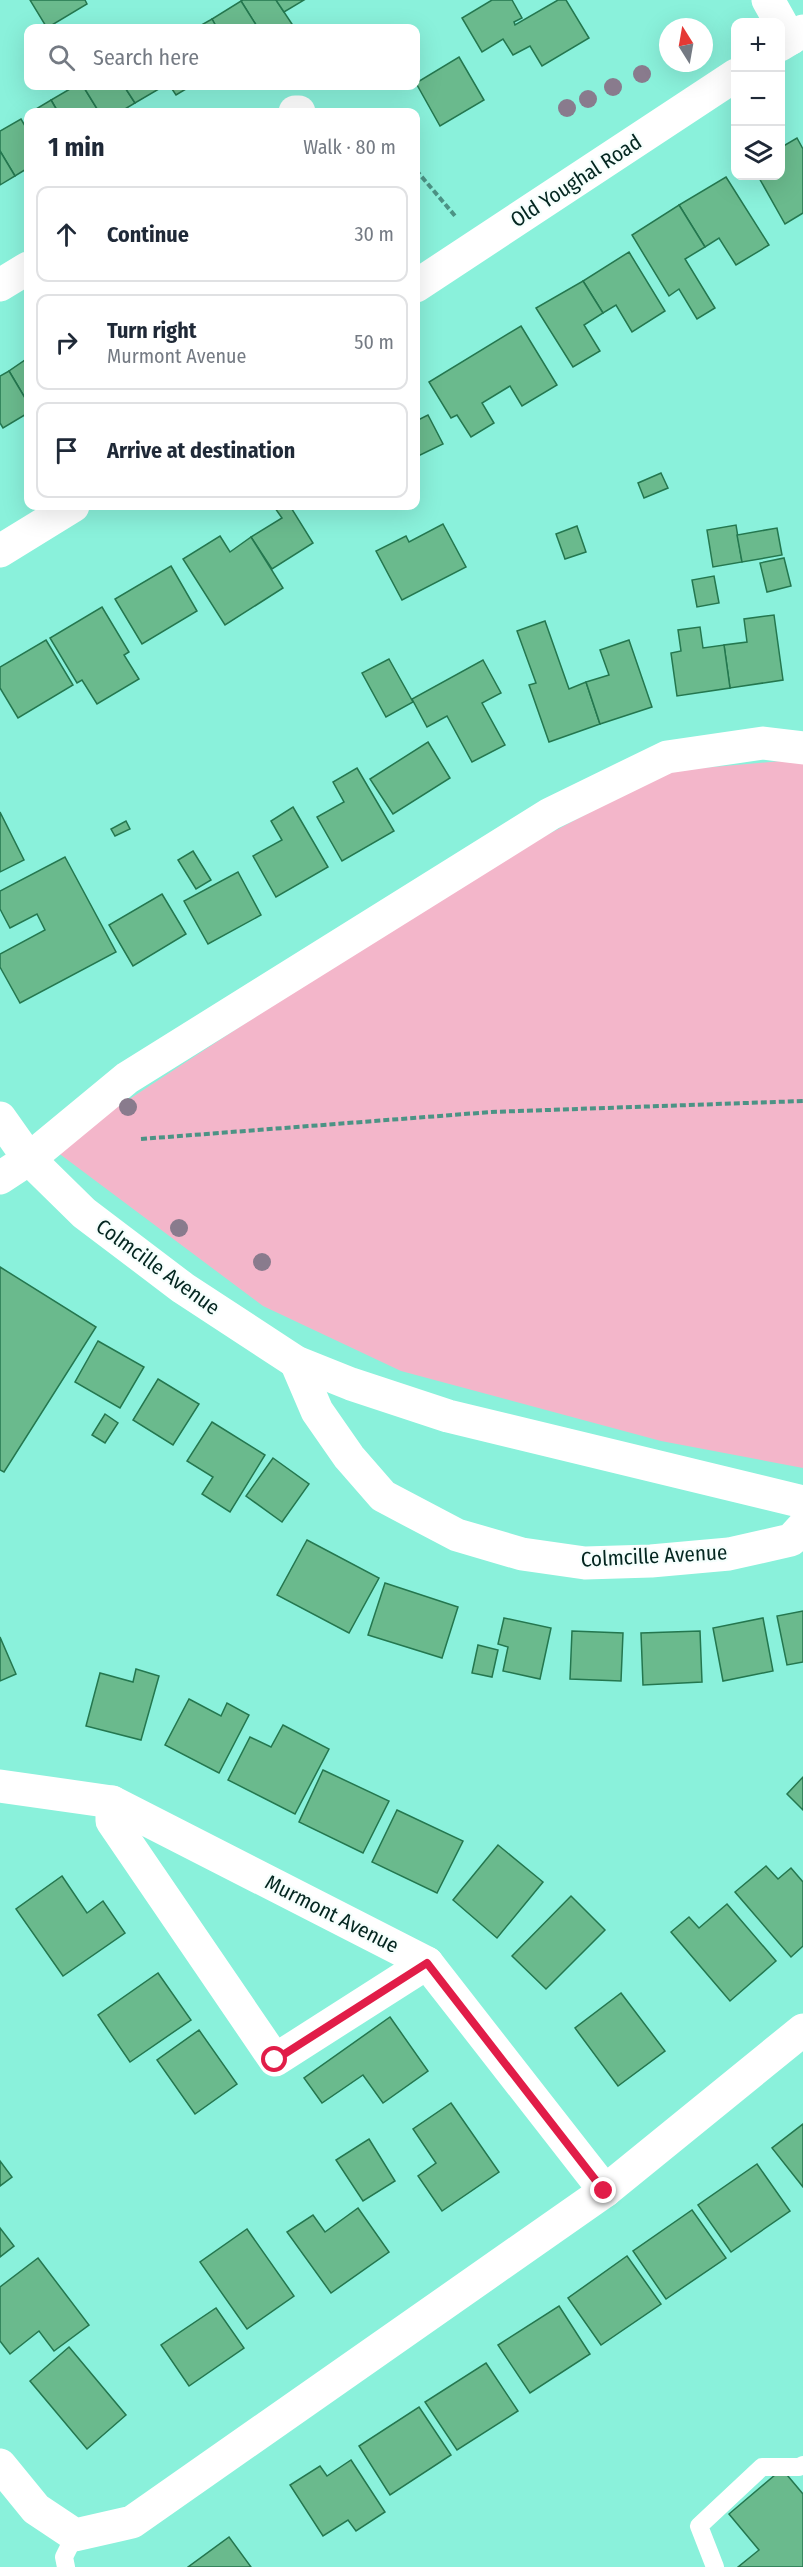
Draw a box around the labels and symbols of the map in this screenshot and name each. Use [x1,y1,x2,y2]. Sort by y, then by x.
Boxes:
north arrow [659,18,713,72]
street label: Old Youghal Road [506,129,646,233]
street label: Colmcille Avenue [91,1213,225,1321]
street label: Colmcille Avenue [580,1539,728,1573]
street label: Murmont Avenue [261,1869,403,1959]
route start [261,2046,287,2072]
route end [590,2177,616,2203]

